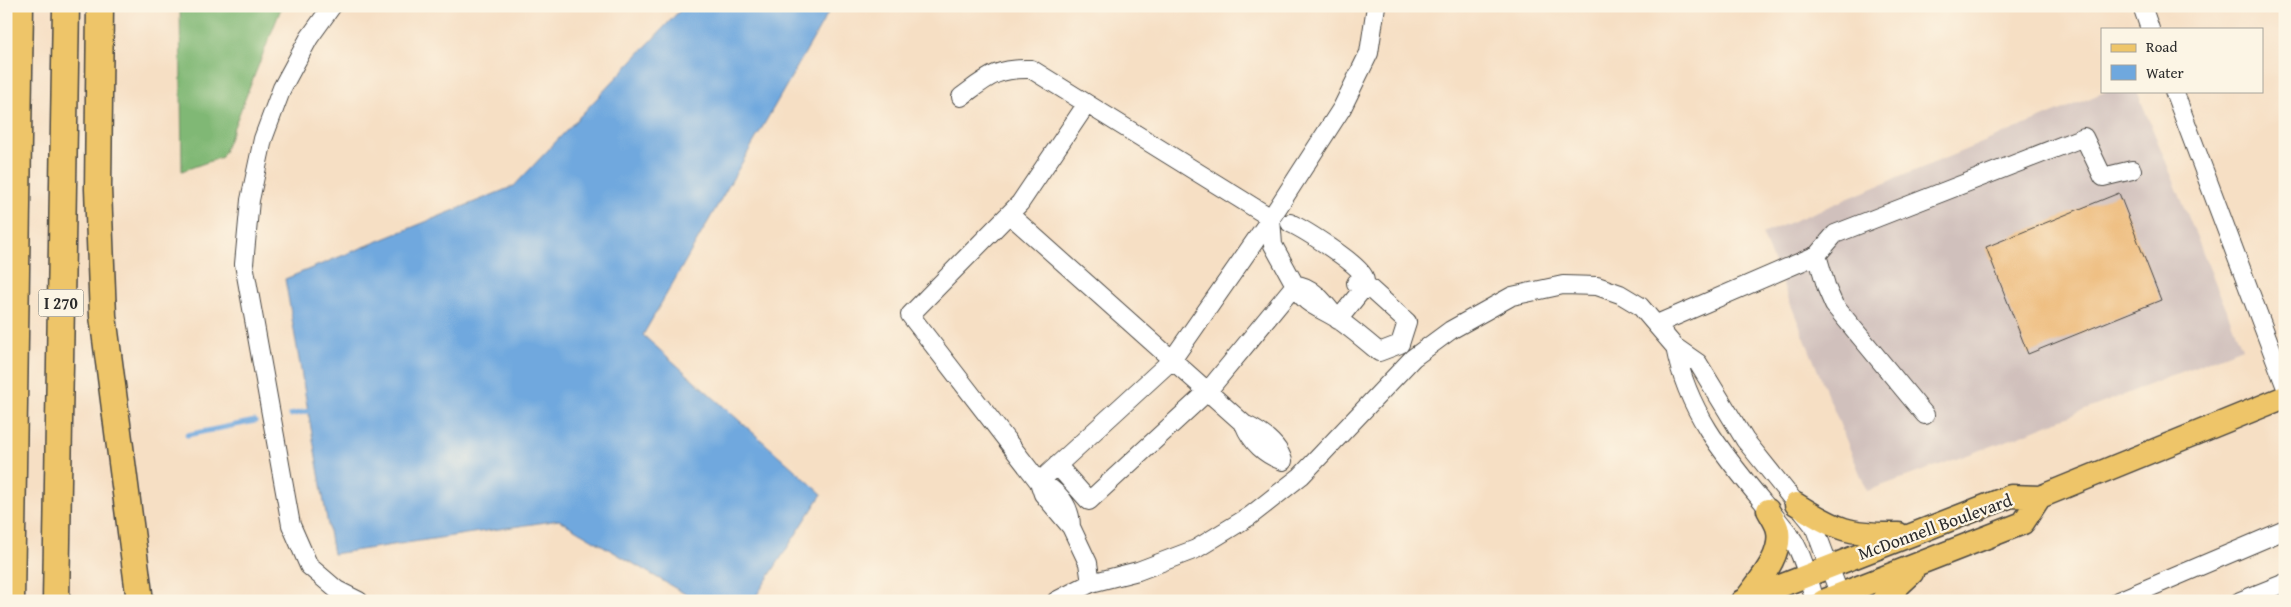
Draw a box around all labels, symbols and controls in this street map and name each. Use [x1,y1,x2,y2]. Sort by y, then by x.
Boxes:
legend [2101,28,2264,92]
text: Road [2146,36,2177,57]
text: Water [2146,62,2184,83]
road number: I 270 [38,290,84,316]
street label: McDonnell Boulevard [1854,486,2016,567]

